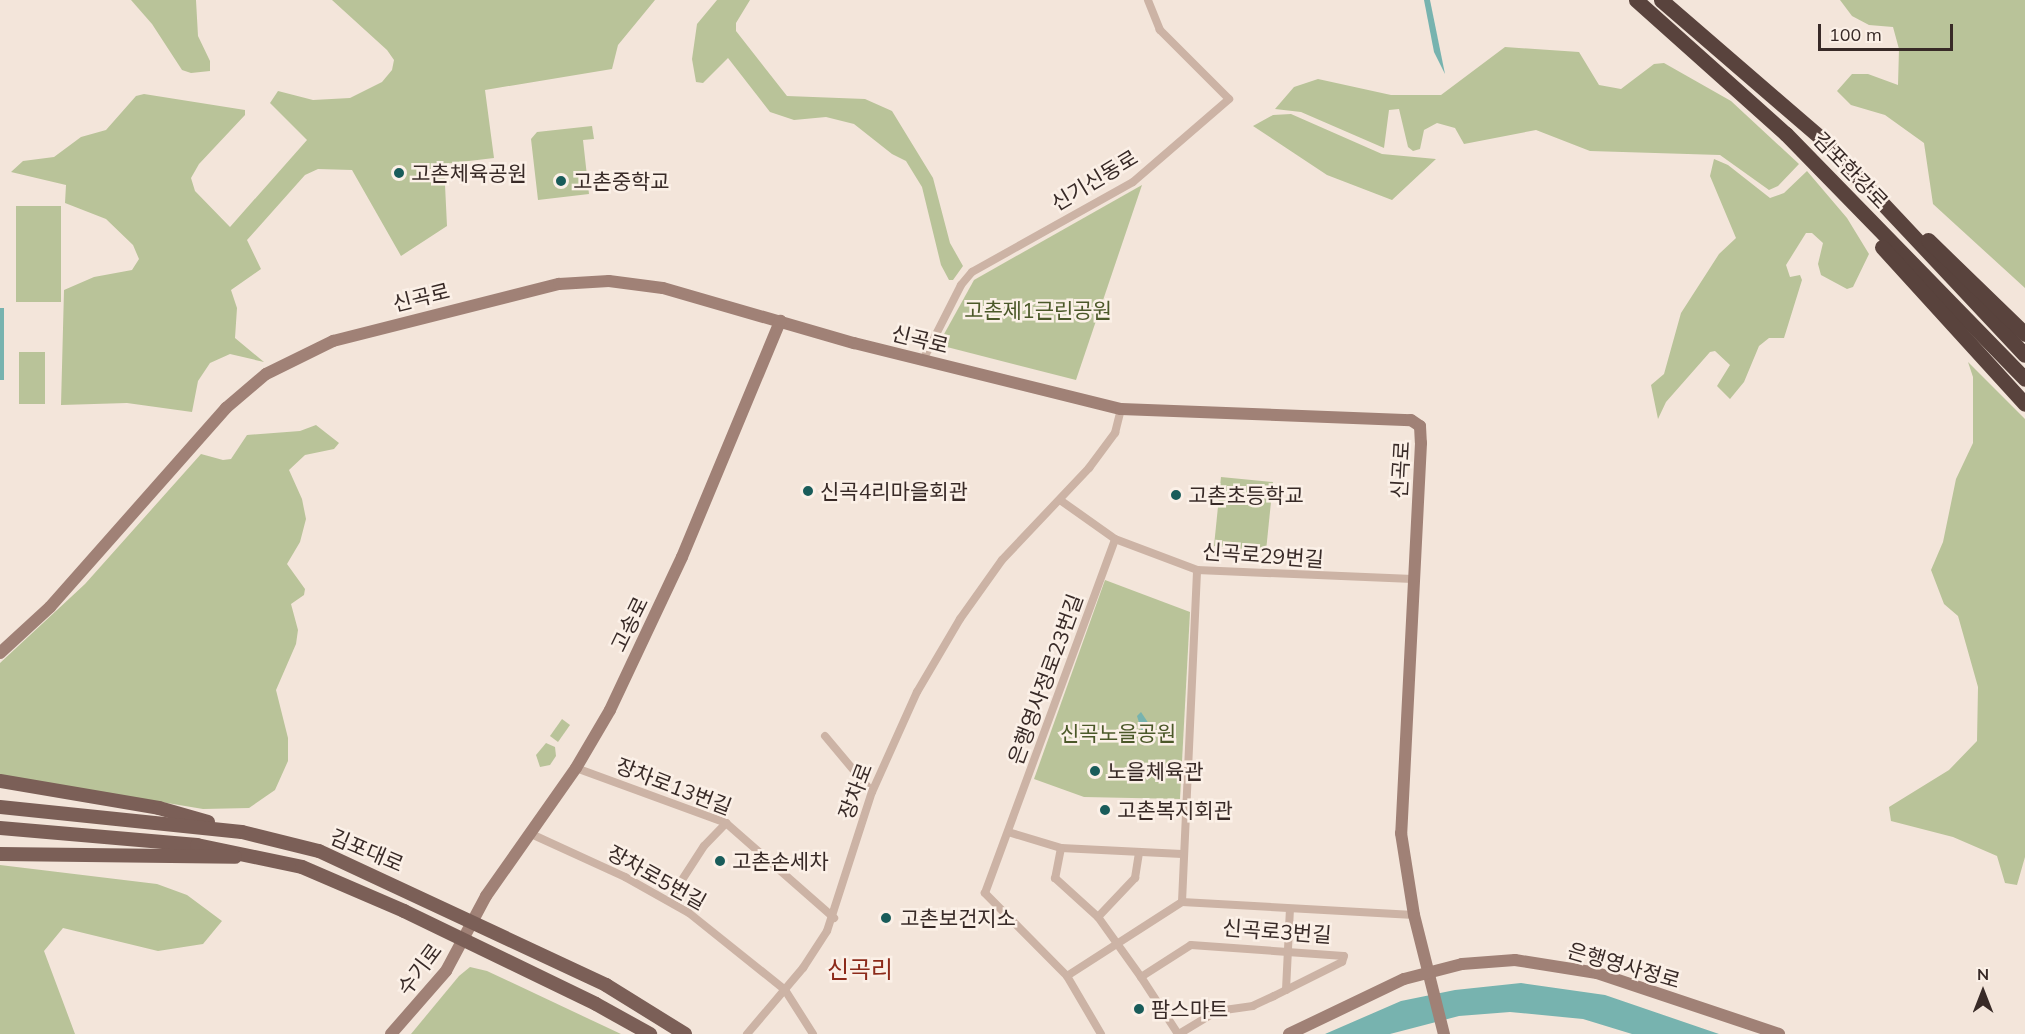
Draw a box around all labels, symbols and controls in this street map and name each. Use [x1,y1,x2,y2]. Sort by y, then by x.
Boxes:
scale bar [1821,12,1956,50]
text: 100 m [1829,23,1882,46]
street label: 김포한강로 [1808,127,1894,213]
street label: 신기신동로 [1046,144,1142,216]
place label: 고촌체육공원 [411,160,527,186]
marker: 고촌체육공원 [392,166,406,180]
place label: 고촌중학교 [573,168,670,194]
marker: 고촌중학교 [554,174,568,188]
street label: 신곡로 [390,278,452,316]
park label: 고촌제1근린공원 [964,297,1112,323]
street label: 신곡로 [889,320,951,358]
street label: 신곡로 [1386,440,1414,500]
place label: 신곡4리마을회관 [820,478,968,504]
place label: 고촌초등학교 [1188,482,1304,508]
marker: 신곡4리마을회관 [801,484,815,498]
marker: 고촌초등학교 [1169,488,1183,502]
street label: 신곡로29번길 [1201,538,1325,572]
street label: 은행영사정로23번길 [1002,590,1088,768]
street label: 고송로 [605,592,653,656]
park label: 신곡노을공원 [1060,720,1176,746]
street label: 장차로13번길 [613,752,735,820]
place label: 노을체육관 [1107,758,1204,784]
street label: 장차로 [833,759,877,823]
marker: 노을체육관 [1088,764,1102,778]
place label: 고촌복지회관 [1117,797,1233,823]
marker: 고촌복지회관 [1098,803,1112,817]
street label: 김포대로 [327,823,407,877]
street label: 장차로5번길 [603,840,711,914]
place label: 고촌손세차 [732,848,829,874]
marker: 고촌손세차 [713,854,727,868]
place label: 고촌보건지소 [900,905,1016,931]
marker: 고촌보건지소 [877,909,895,927]
street label: 신곡로3번길 [1222,915,1332,947]
street label: 은행영사정로 [1565,937,1683,993]
street label: 수기로 [391,938,447,1000]
district label: 신곡리 [827,956,893,984]
north arrow [1953,962,2013,1022]
text: N [1977,964,1989,984]
place label: 팜스마트 [1151,996,1228,1022]
marker: 팜스마트 [1132,1002,1146,1016]

